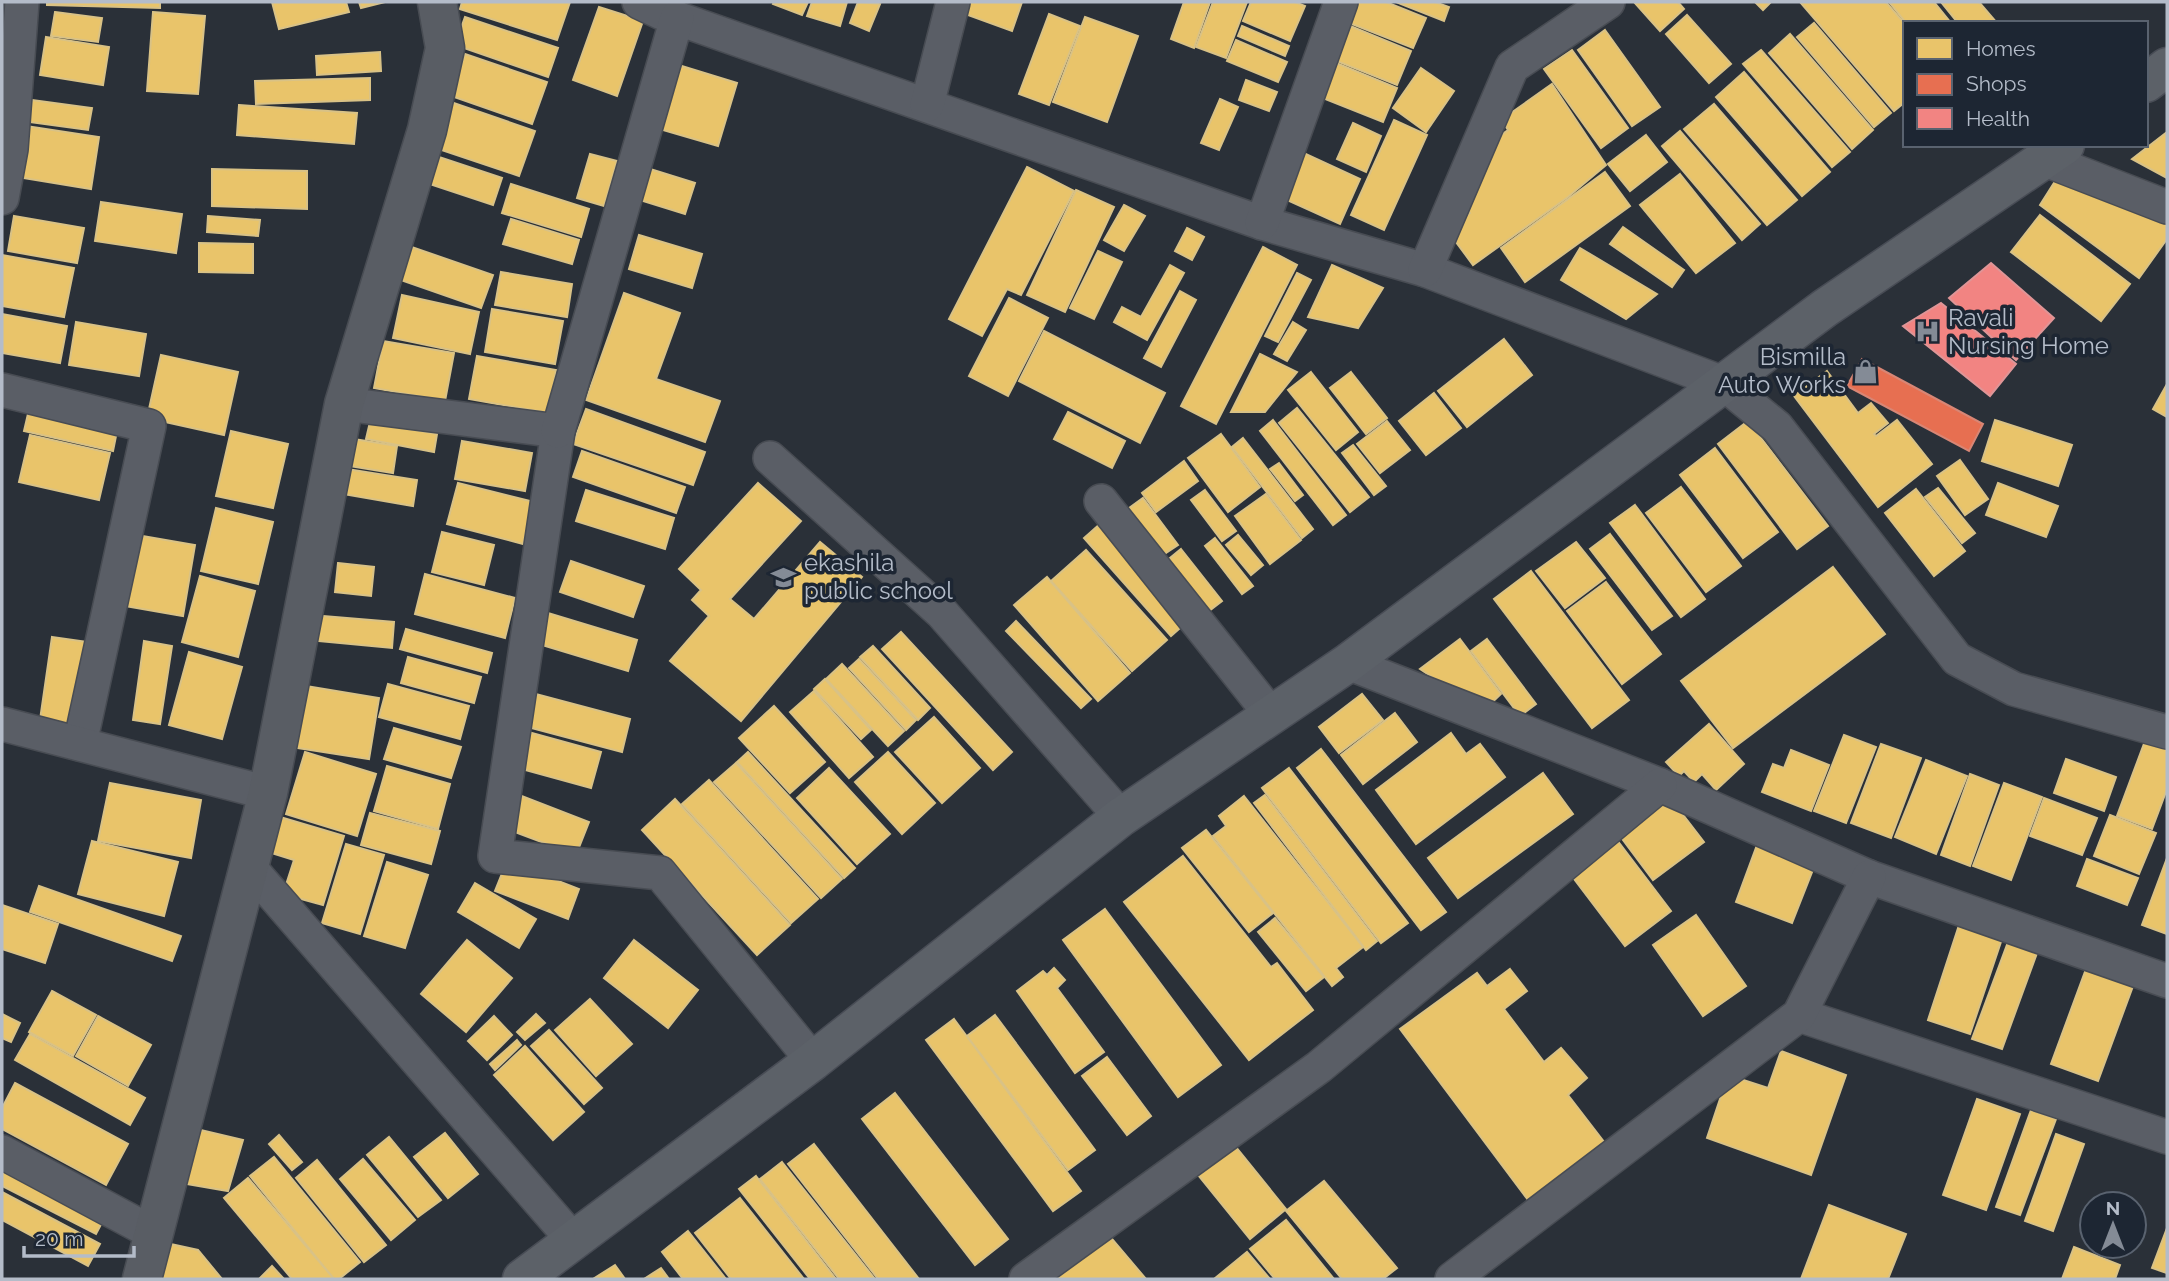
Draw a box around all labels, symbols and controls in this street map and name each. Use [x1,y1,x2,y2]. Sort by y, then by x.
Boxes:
legend [1903,21,2148,147]
text: Homes [1966,36,2036,61]
text: Shops [1966,71,2027,96]
text: Health [1966,106,2030,131]
place label: Ravali Nursing Home [1948,303,2109,360]
hospital icon: Ravali Nursing Home [1914,318,1942,346]
place label: Bismilla Auto Works [1718,342,1846,399]
shop icon: Bismilla Auto Works [1852,357,1880,385]
place label: ekashila public school [804,548,953,605]
school or university icon: ekashila public school [770,563,798,591]
north arrow [2078,1190,2148,1260]
text: N [2106,1197,2120,1219]
scale bar [24,1214,135,1258]
text: 20 m [35,1226,83,1251]

